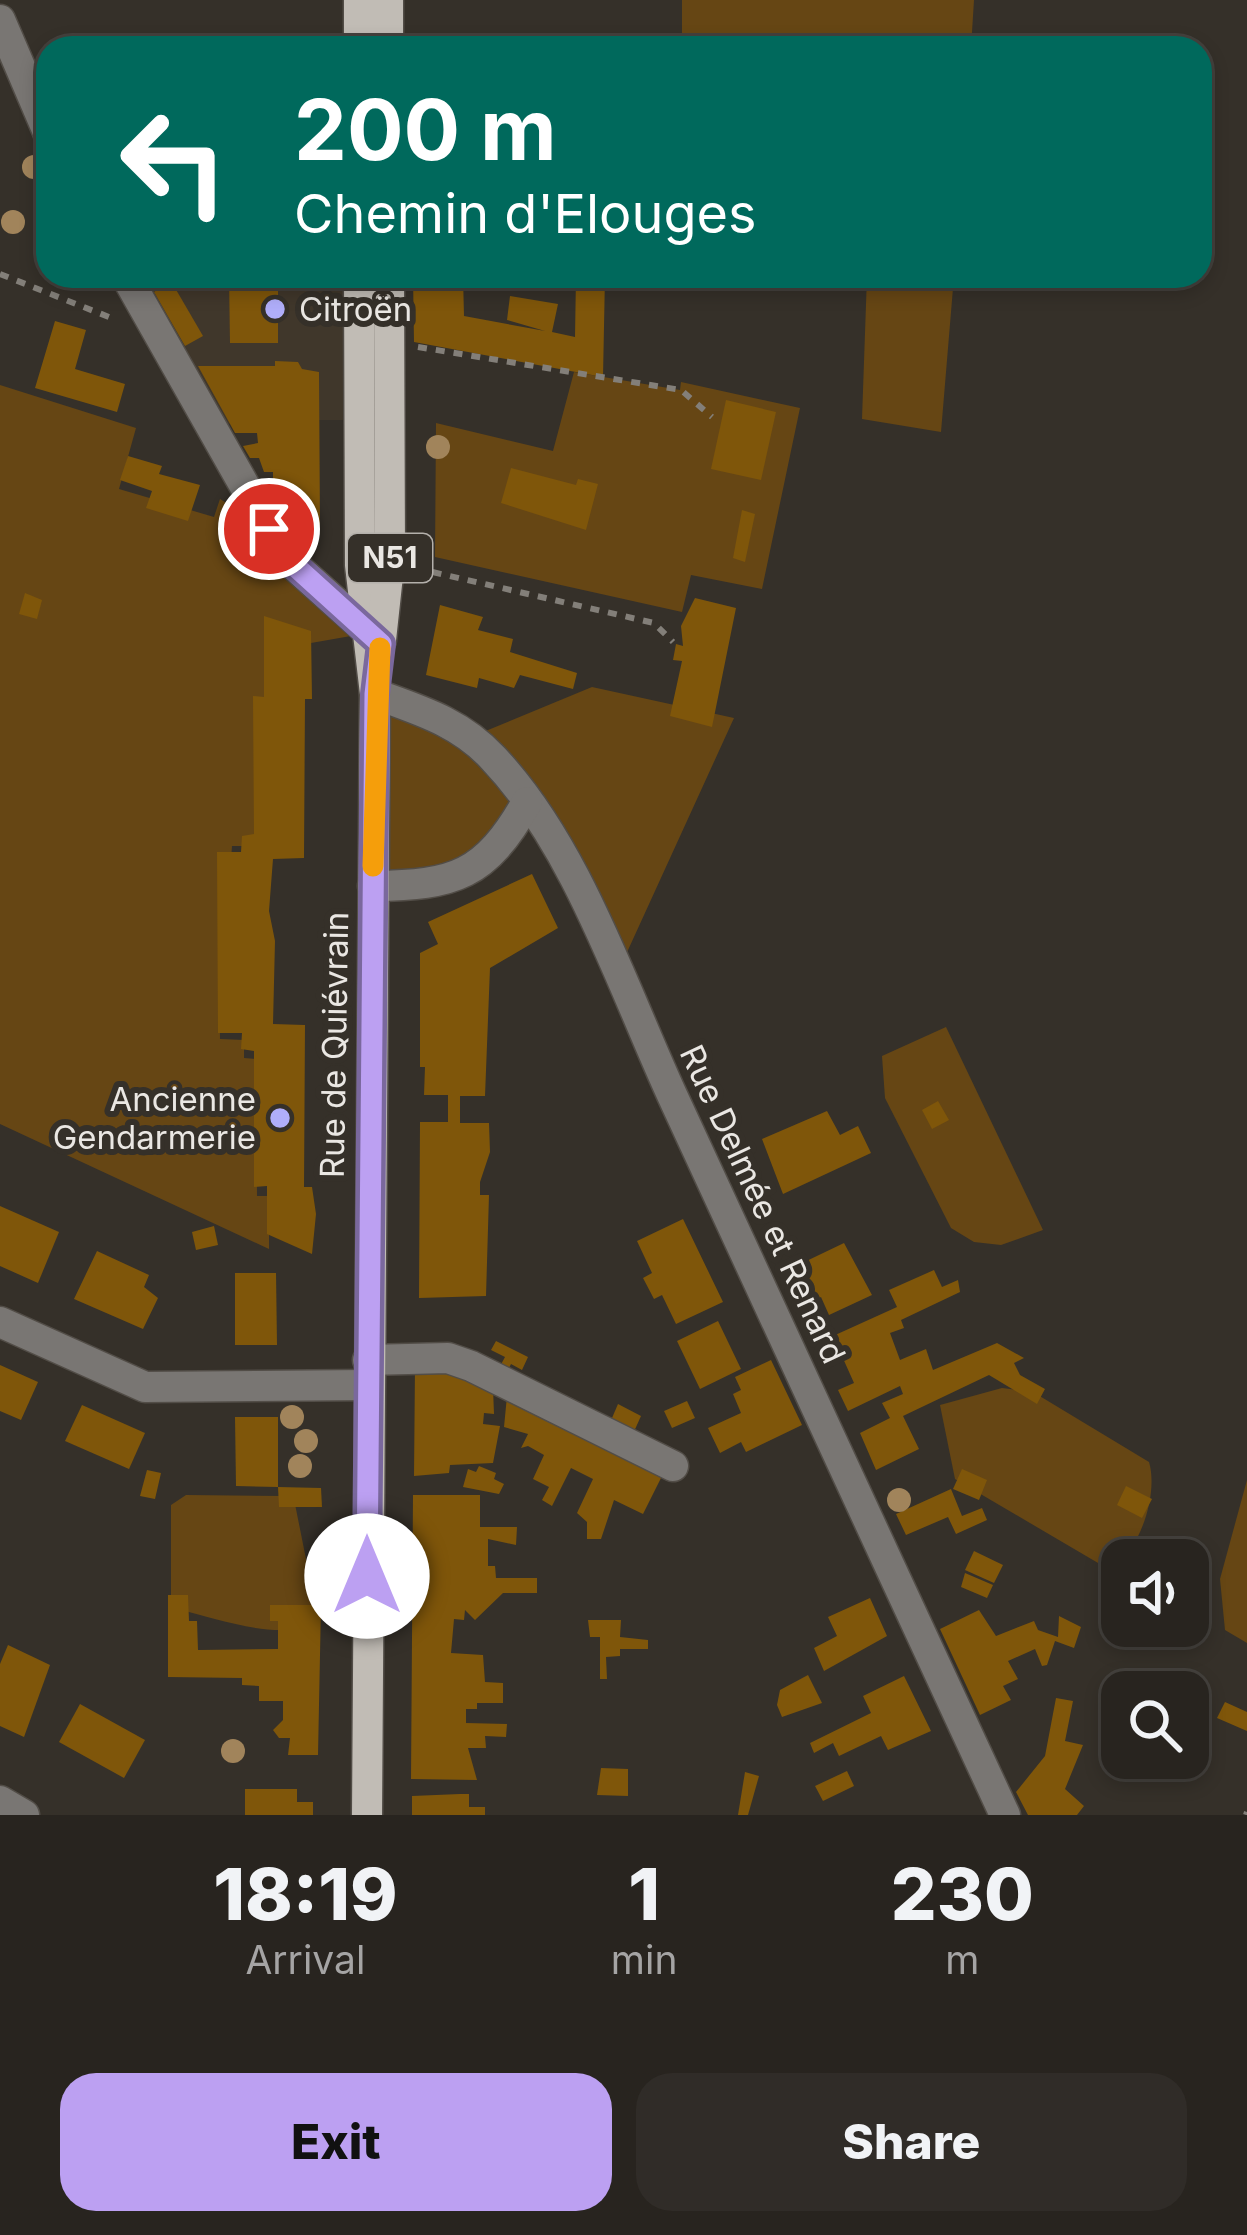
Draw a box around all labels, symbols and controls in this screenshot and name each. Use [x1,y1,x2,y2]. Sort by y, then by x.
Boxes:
text: 200 m [294,79,557,180]
icon: left [96,84,252,240]
text: Chemin d'Elouges [294,181,757,246]
place label: Citroën [299,289,412,329]
marker: Citroën [262,296,288,322]
pin [218,478,320,580]
icon: arrive [236,496,302,562]
road number: N51 [348,534,432,582]
street label: Rue de Quiévrain [312,912,356,1178]
street label: Rue Delmée et Renard [672,1039,854,1369]
place label: Ancienne Gendarmerie [53,1079,256,1157]
marker: Ancienne Gendarmerie [267,1105,293,1131]
position arrow [304,1513,430,1639]
map controls [1101,1539,1209,1779]
button: sound [1101,1539,1209,1647]
button: search [1101,1671,1209,1779]
text: 18:19 [213,1850,398,1937]
text: 1 [628,1850,660,1937]
text: 230 [891,1850,1034,1937]
text: Arrival [245,1936,365,1983]
text: min [611,1936,678,1983]
text: m [945,1936,979,1983]
button: Exit [60,2073,612,2211]
button: Share [636,2073,1187,2211]

